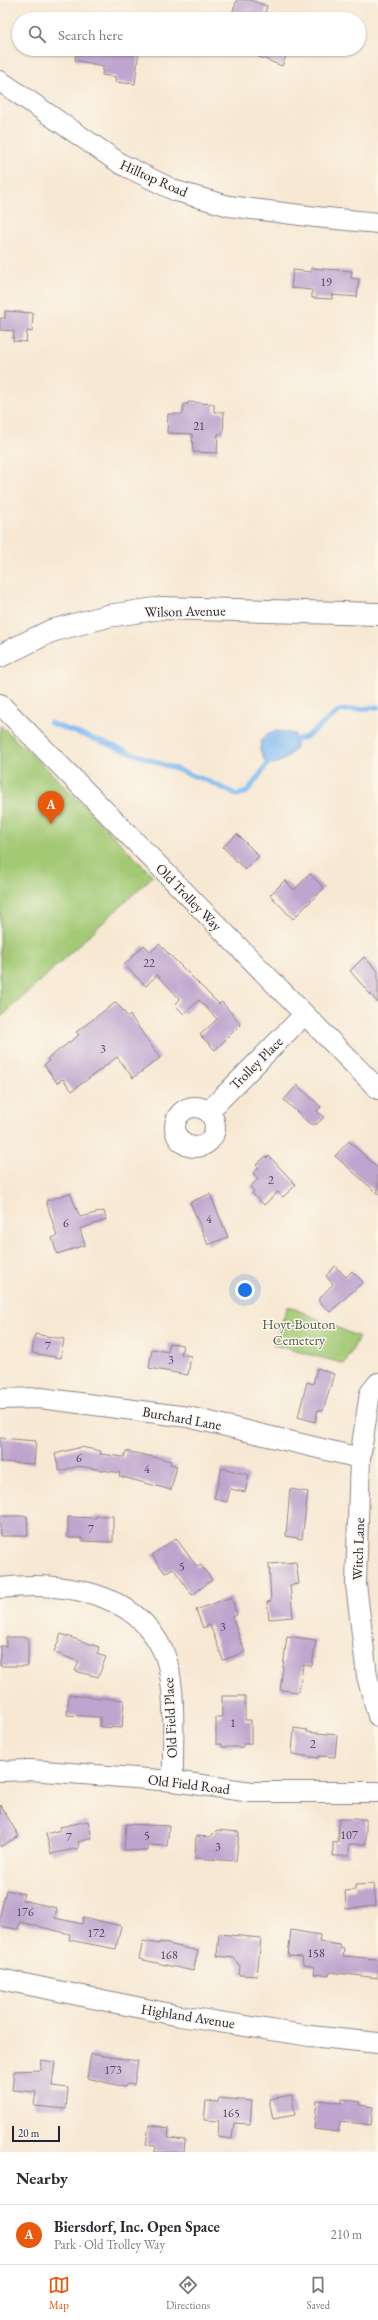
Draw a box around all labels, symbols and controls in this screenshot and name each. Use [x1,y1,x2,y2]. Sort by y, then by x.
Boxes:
search box [12,12,366,56]
icon: search [26,23,48,45]
text: Search here [58,25,123,44]
street label: Hilltop Road [117,155,191,201]
house number: 19 [320,274,332,290]
house number: 21 [193,418,205,434]
street label: Wilson Avenue [144,601,226,621]
pin: A [38,791,64,824]
street label: Old Trolley Way [152,859,226,935]
house number: 22 [143,955,155,971]
street label: Trolley Place [226,1032,287,1093]
house number: 3 [100,1041,106,1057]
house number: 2 [268,1172,274,1188]
house number: 4 [206,1211,212,1227]
house number: 6 [63,1215,69,1231]
your location [235,1280,255,1300]
park label: Hoyt-Bouton Cemetery [262,1315,336,1349]
house number: 7 [45,1338,51,1354]
house number: 3 [168,1352,174,1368]
street label: Burchard Lane [141,1402,223,1434]
house number: 6 [76,1450,82,1466]
house number: 4 [144,1461,150,1477]
street label: Witch Lane [348,1517,368,1581]
house number: 7 [88,1521,94,1537]
house number: 5 [179,1558,185,1574]
house number: 3 [220,1619,226,1635]
street label: Old Field Place [159,1677,181,1759]
house number: 1 [230,1715,236,1731]
house number: 2 [310,1736,316,1752]
street label: Old Field Road [147,1770,232,1798]
house number: 5 [144,1827,150,1843]
house number: 107 [340,1827,358,1843]
house number: 7 [66,1829,72,1845]
house number: 3 [215,1839,221,1855]
house number: 176 [16,1904,34,1920]
house number: 172 [87,1925,105,1941]
house number: 158 [307,1945,325,1961]
house number: 168 [160,1947,178,1963]
street label: Highland Avenue [140,2000,237,2032]
house number: 173 [104,2062,122,2078]
house number: 165 [222,2105,240,2121]
scale bar [12,2124,60,2143]
text: 20 m [18,2126,39,2140]
text: Nearby [16,2167,68,2189]
text: Biersdorf, Inc. Open Space [54,2217,220,2236]
text: A [24,2226,34,2243]
text: 210 m [331,2226,362,2243]
text: Park · Old Trolley Way [54,2236,165,2253]
tab: Map [48,2274,70,2312]
tab: Directions [166,2274,210,2312]
tab: Saved [306,2274,330,2312]

